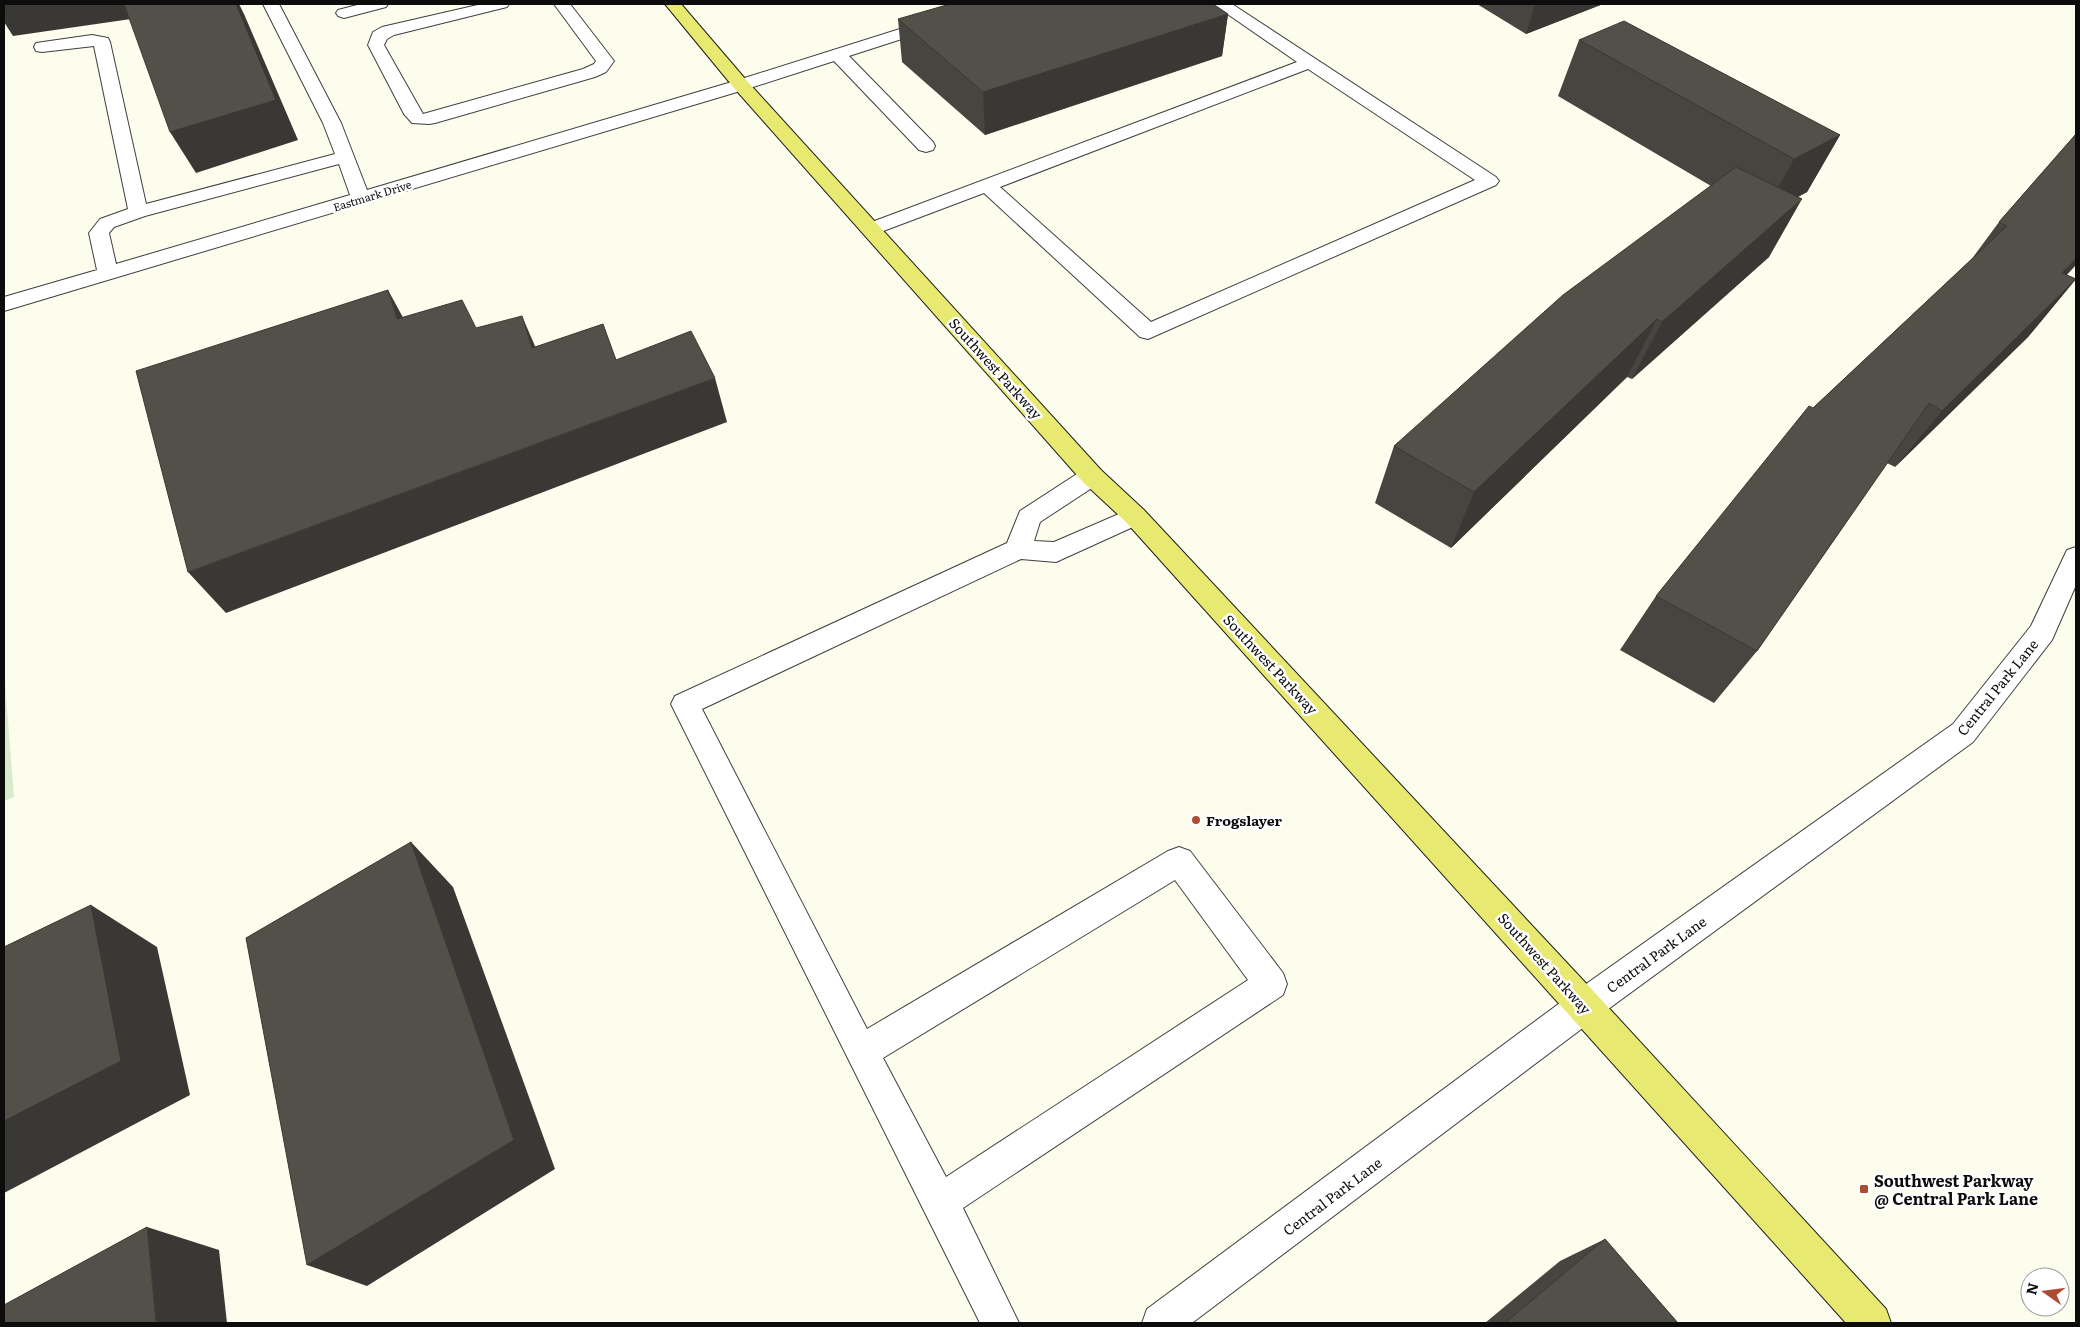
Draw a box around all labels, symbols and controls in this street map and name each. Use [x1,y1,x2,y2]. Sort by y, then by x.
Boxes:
street label: Eastmark Drive [331,175,413,215]
street label: Southwest Parkway [945,313,1048,424]
street label: Southwest Parkway [1219,610,1323,719]
street label: Central Park Lane [1952,634,2042,740]
place label: Frogslayer [1206,810,1283,830]
marker: Frogslayer [1190,814,1202,826]
street label: Southwest Parkway [1494,908,1597,1019]
street label: Central Park Lane [1602,911,1710,997]
street label: Central Park Lane [1278,1152,1386,1240]
place label: Southwest Parkway @ Central Park Lane [1874,1168,2038,1210]
marker: Southwest Parkway @ Central Park Lane [1858,1183,1870,1195]
north arrow [2020,1267,2070,1317]
text: N [2020,1280,2043,1297]

